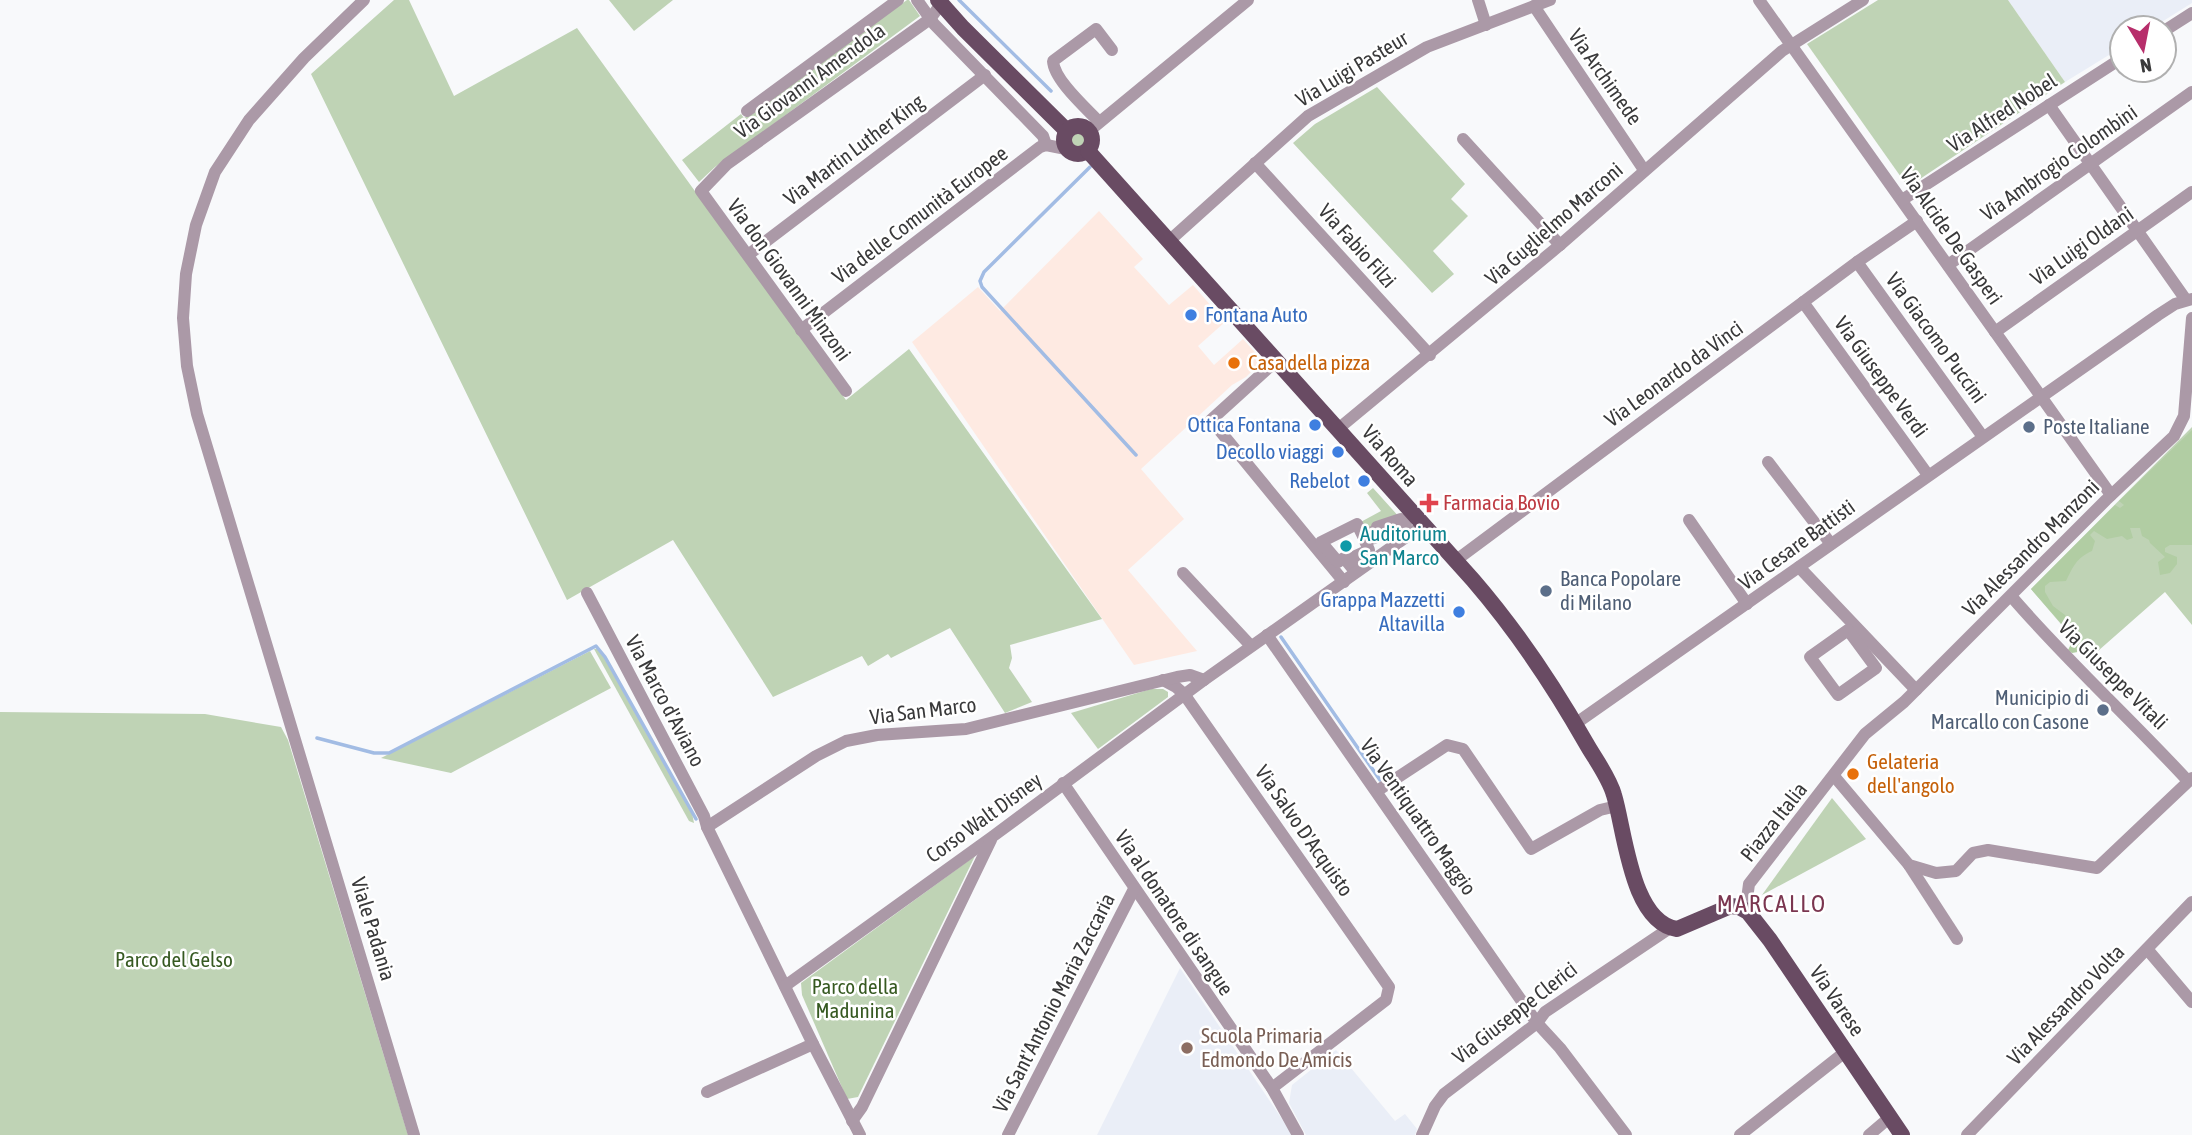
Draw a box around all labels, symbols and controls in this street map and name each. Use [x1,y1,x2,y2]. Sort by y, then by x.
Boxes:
north arrow [2108,14,2178,84]
street label: Via Giovanni Amendola [730,18,889,143]
street label: Via Archimede [1564,24,1648,129]
street label: Via Luigi Pasteur [1291,25,1413,111]
text: N [2139,54,2153,78]
street label: Via Alfred Nobel [1942,68,2061,156]
street label: Via Martin Luther King [779,89,928,210]
street label: Via Ambrogio Colombini [1976,99,2141,225]
street label: Via delle Comunità Europee [827,141,1012,288]
street label: Via Guglielmo Marconi [1480,157,1627,289]
street label: Via Alcide De Gasperi [1896,162,2008,308]
street label: Via don Giovanni Minzoni [723,194,856,365]
street label: Via Fabio Filzi [1314,199,1402,292]
street label: Via Luigi Oldani [2025,201,2137,289]
street label: Via Giacomo Puccini [1882,268,1992,407]
place label: Fontana Auto [1205,302,1308,326]
marker: Fontana Auto [1183,307,1199,323]
street label: Via Giuseppe Verdi [1830,311,1934,441]
street label: Via Leonardo da Vinci [1600,315,1747,431]
place label: Casa della pizza [1248,350,1370,374]
marker: Casa della pizza [1226,355,1242,371]
place label: Ottica Fontana [1188,412,1301,436]
place label: Poste Italiane [2043,414,2150,438]
marker: Ottica Fontana [1307,417,1323,433]
marker: Poste Italiane [2021,419,2037,435]
street label: Via Roma [1358,420,1424,491]
place label: Decollo viaggi [1216,439,1324,463]
marker: Decollo viaggi [1330,444,1346,460]
place label: Rebelot [1289,468,1350,492]
marker: Rebelot [1356,473,1372,489]
street label: Via Alessandro Manzoni [1957,474,2103,620]
place label: Farmacia Bovio [1443,490,1560,514]
street label: Via Cesare Battisti [1734,494,1859,594]
marker: Farmacia Bovio [1421,495,1437,511]
place label: Auditorium San Marco [1360,521,1447,569]
marker: Auditorium San Marco [1338,538,1354,554]
place label: Banca Popolare di Milano [1560,566,1681,614]
marker: Banca Popolare di Milano [1538,583,1554,599]
place label: Grappa Mazzetti Altavilla [1321,587,1445,635]
marker: Grappa Mazzetti Altavilla [1451,604,1467,620]
street label: Via Giuseppe Vitali [2054,615,2173,734]
street label: Via Marco d'Aviano [621,631,711,770]
place label: Municipio di Marcallo con Casone [1931,685,2089,733]
street label: Via San Marco [868,692,977,728]
marker: Municipio di Marcallo con Casone [2095,702,2111,718]
street label: Via Ventiquattro Maggio [1356,734,1482,899]
place label: Gelateria dell'angolo [1867,749,1955,797]
street label: Via Salvo D'Acquisto [1251,760,1359,900]
marker: Gelateria dell'angolo [1845,766,1861,782]
street label: Corso Walt Disney [921,767,1046,867]
street label: Piazza Italia [1735,777,1811,866]
street label: Via al donatore di sangue [1111,825,1239,999]
street label: Viale Padania [347,874,401,983]
street label: Via Sant'Antonio Maria Zaccaria [987,889,1119,1116]
district label: MARCALLO [1717,890,1827,917]
street label: Via Alessandro Volta [2002,939,2129,1069]
park label: Parco del Gelso [115,947,233,971]
street label: Via Giuseppe Clerici [1447,956,1581,1068]
street label: Via Varese [1806,961,1870,1040]
park label: Parco della Madunina [812,974,898,1022]
place label: Scuola Primaria Edmondo De Amicis [1201,1023,1352,1071]
marker: Scuola Primaria Edmondo De Amicis [1179,1040,1195,1056]

